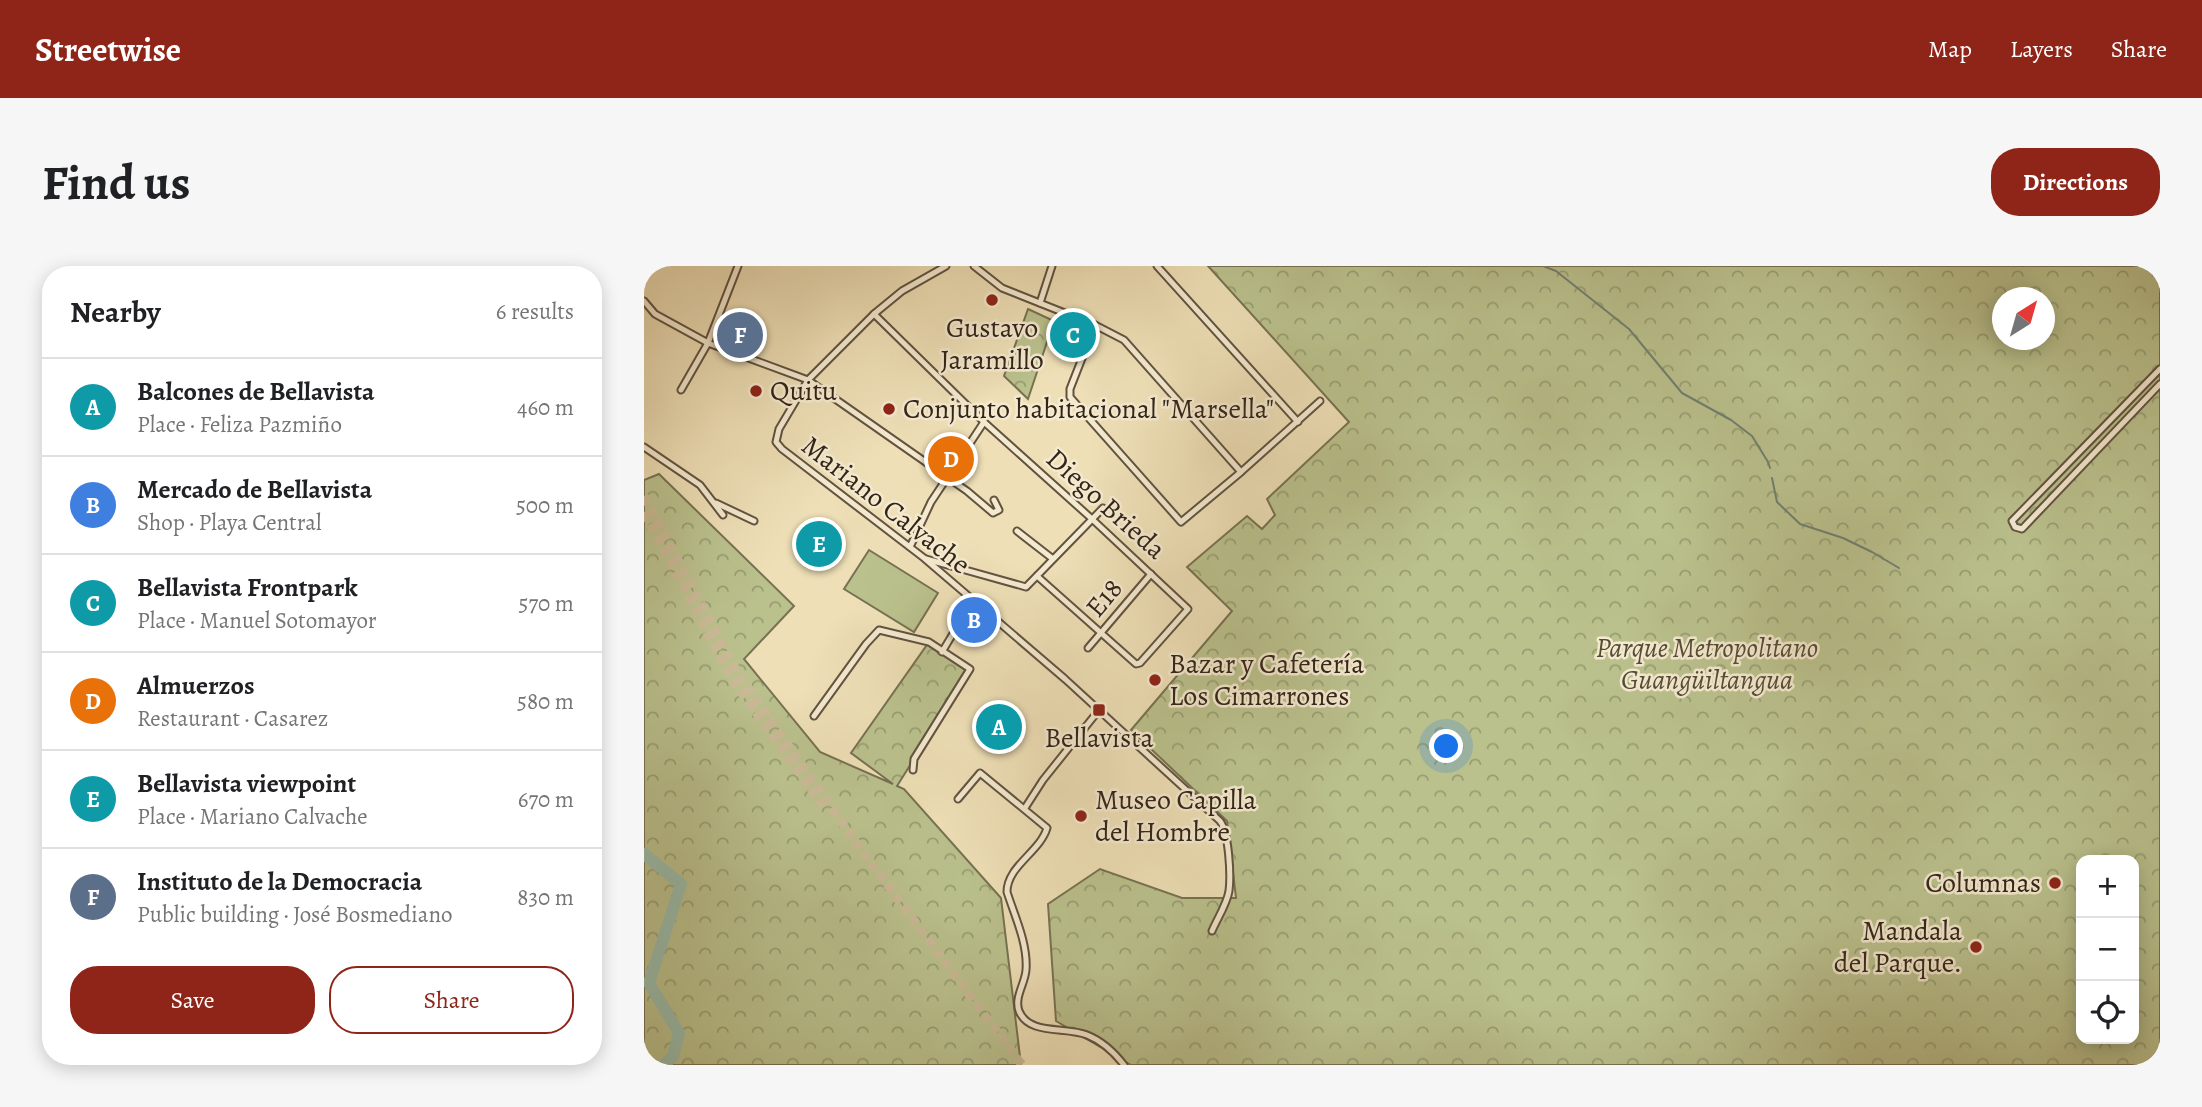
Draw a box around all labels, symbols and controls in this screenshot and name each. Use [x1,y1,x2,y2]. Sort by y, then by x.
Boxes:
text: Streetwise [35,27,181,72]
text: Map [1928,33,1972,65]
text: Layers [2010,33,2073,65]
text: Share [2111,33,2167,65]
button: Directions [1991,148,2160,216]
text: Find us [42,149,190,216]
north arrow [1992,287,2055,350]
text: Nearby [70,292,161,332]
marker: Gustavo Jaramillo [984,292,1000,308]
text: 6 results [496,296,574,327]
pin: F [717,309,763,361]
place label: Gustavo Jaramillo [940,309,1044,379]
pin: C [1050,309,1096,361]
place label: Quitu [770,372,838,410]
text: Balcones de Bellavista [137,374,375,409]
marker: Quitu [748,383,764,399]
place label: Conjunto habitacional "Marsella" [903,390,1274,428]
text: A [86,392,100,423]
text: 460 m [517,392,574,423]
marker: Conjunto habitacional "Marsella" [881,401,897,417]
text: Place · Feliza Pazmiño [137,409,342,440]
street label: Mariano Calvache [794,427,978,583]
pin: D [928,433,974,485]
street label: Diego Brieda [1038,440,1174,568]
text: Mercado de Bellavista [137,472,372,507]
text: B [86,490,100,521]
text: 500 m [516,490,574,521]
text: Shop · Playa Central [137,507,322,538]
pin: E [796,518,842,570]
text: Bellavista Frontpark [137,570,358,605]
street label: E18 [1077,571,1131,625]
text: C [86,588,100,619]
text: 570 m [519,588,574,619]
pin: B [951,594,997,646]
text: Place · Manuel Sotomayor [137,605,377,636]
park label: Parque Metropolitano Guangüiltangua [1596,629,1818,699]
place label: Bazar y Cafetería Los Cimarrones [1169,645,1364,715]
text: Almuerzos [137,668,255,703]
marker: Bazar y Cafetería Los Cimarrones [1147,672,1163,688]
text: D [85,686,101,717]
text: 580 m [517,686,574,717]
pin: A [976,701,1022,753]
marker: Bellavista [1091,702,1107,718]
text: Restaurant · Casarez [137,703,328,734]
place label: Bellavista [1044,719,1154,757]
your location [1429,729,1463,763]
text: Bellavista viewpoint [137,766,356,801]
place label: Museo Capilla del Hombre [1095,781,1257,851]
text: E [86,784,100,815]
text: 670 m [518,784,574,815]
text: Place · Mariano Calvache [137,801,368,832]
marker: Museo Capilla del Hombre [1073,808,1089,824]
map controls [2076,855,2139,1044]
button: + [2076,855,2139,918]
text: Instituto de la Democracia [137,864,422,899]
place label: Columnas [1925,864,2041,902]
marker: Columnas [2047,875,2063,891]
text: F [87,882,99,913]
text: 830 m [517,882,574,913]
text: Public building · José Bosmediano [137,899,452,930]
place label: Mandala del Parque. [1834,912,1962,982]
button: − [2076,918,2139,981]
marker: Mandala del Parque. [1968,939,1984,955]
button: Save [70,966,315,1034]
button: Share [329,966,574,1034]
button: locate [2076,981,2139,1044]

